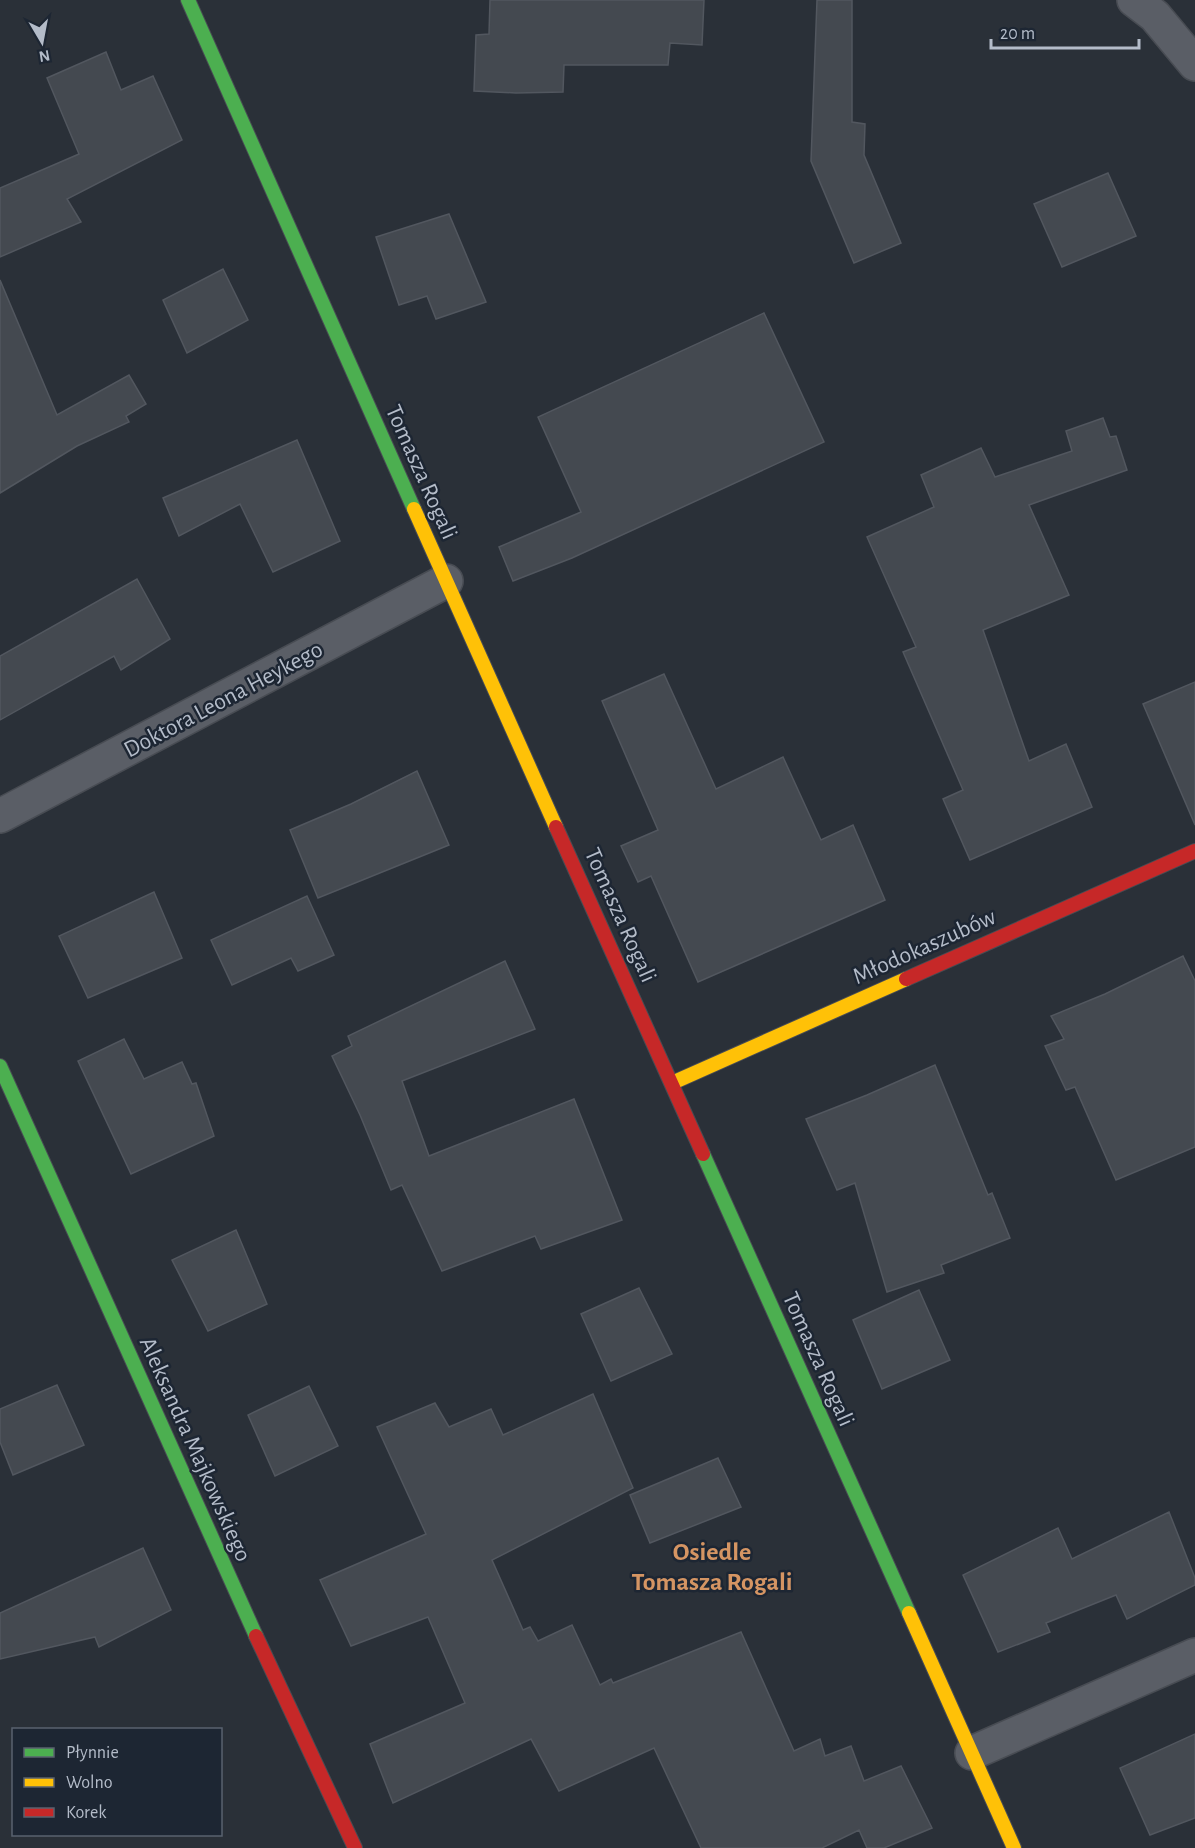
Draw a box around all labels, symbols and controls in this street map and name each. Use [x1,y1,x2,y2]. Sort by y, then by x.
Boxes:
north arrow [12,12,72,72]
scale bar [991,12,1140,50]
text: 20 m [1000,25,1035,43]
text: N [38,47,51,65]
street label: Tomasza Rogali [381,402,461,543]
street label: Doktora Leona Heykego [120,637,327,762]
street label: Tomasza Rogali [580,845,660,986]
street label: Młodokaszubów [849,905,999,989]
street label: Tomasza Rogali [778,1289,858,1430]
street label: Aleksandra Majkowskiego [135,1333,256,1565]
district label: Osiedle Tomasza Rogali [631,1539,793,1595]
legend [12,1728,222,1836]
text: Płynnie [66,1744,119,1762]
text: Wolno [66,1774,113,1792]
text: Korek [66,1804,107,1822]

